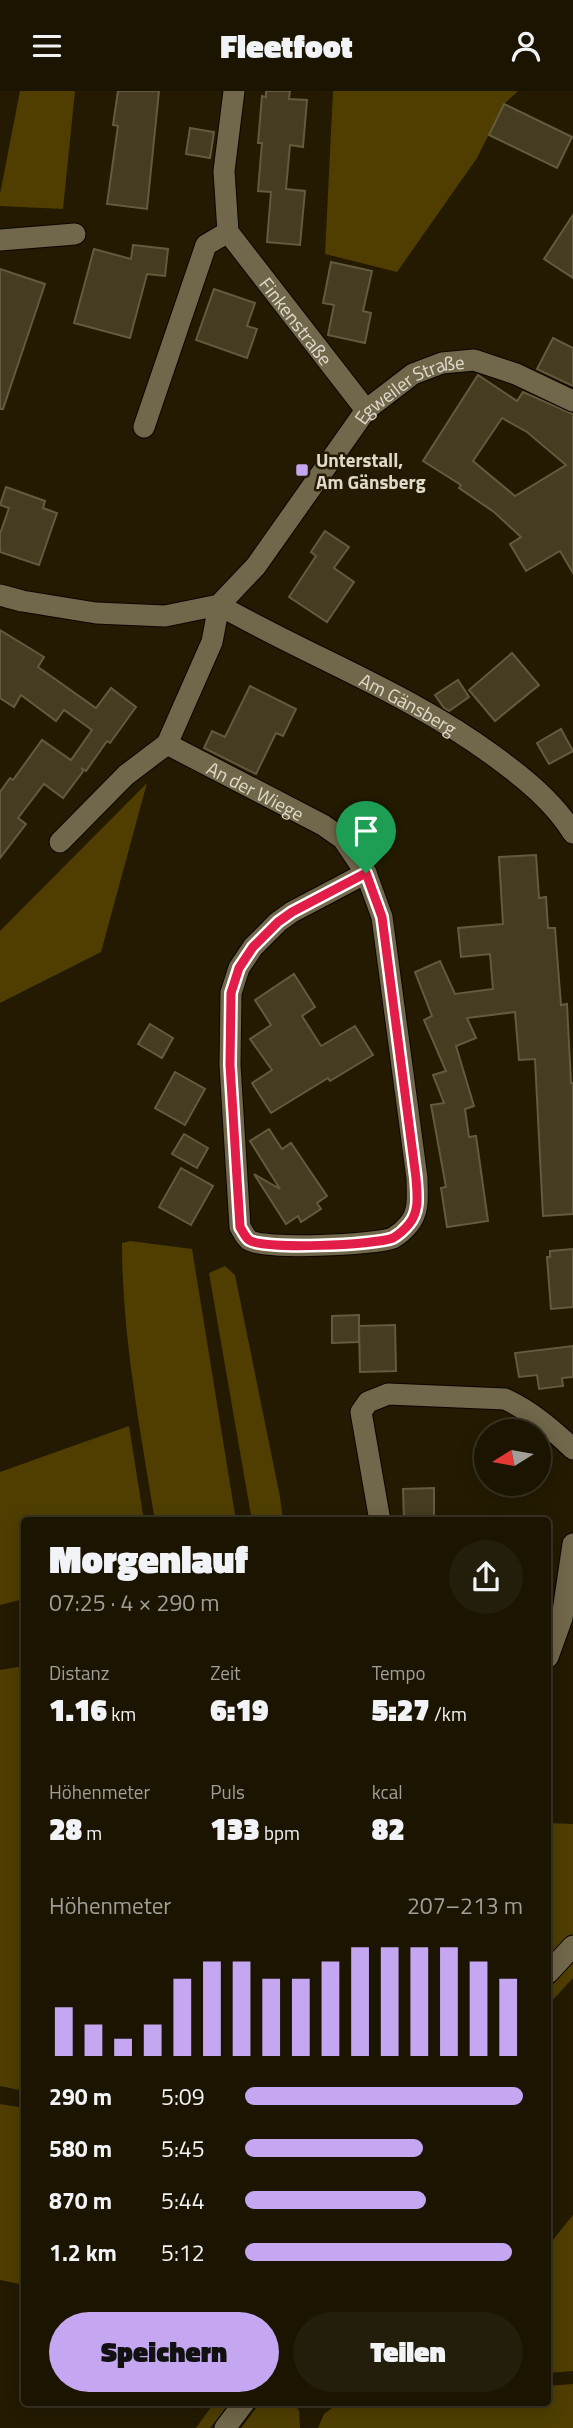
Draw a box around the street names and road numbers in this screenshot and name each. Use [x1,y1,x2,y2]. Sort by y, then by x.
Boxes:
street label: Finkenstraße [253,270,340,371]
street label: Egweiler Straße [346,346,466,430]
street label: Am Gänsberg [355,665,463,742]
street label: An der Wiege [202,753,310,827]

